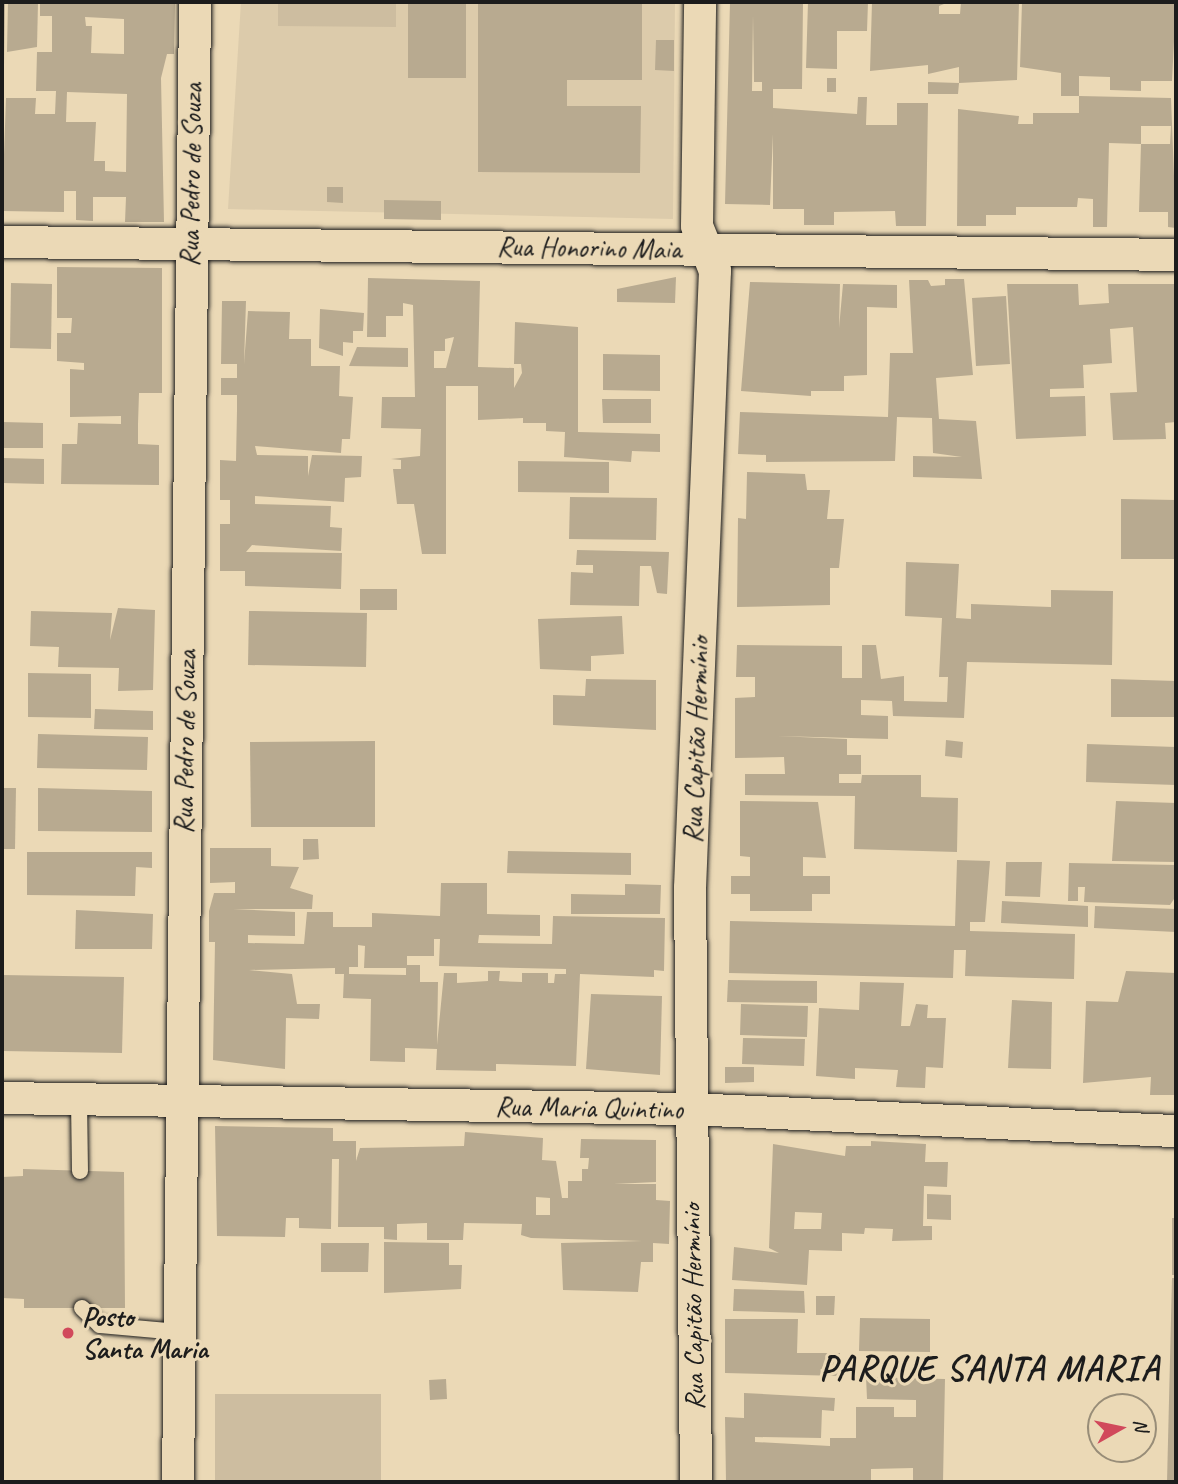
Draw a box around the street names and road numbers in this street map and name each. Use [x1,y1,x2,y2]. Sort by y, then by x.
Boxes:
street label: Rua Pedro de Souza [173,83,209,267]
street label: Rua Honorino Maia [497,230,681,266]
street label: Rua Capitão Hermínio [676,636,716,844]
street label: Rua Pedro de Souza [167,650,203,834]
street label: Rua Maria Quintino [495,1090,683,1126]
street label: Rua Capitão Hermínio [674,1203,712,1411]

